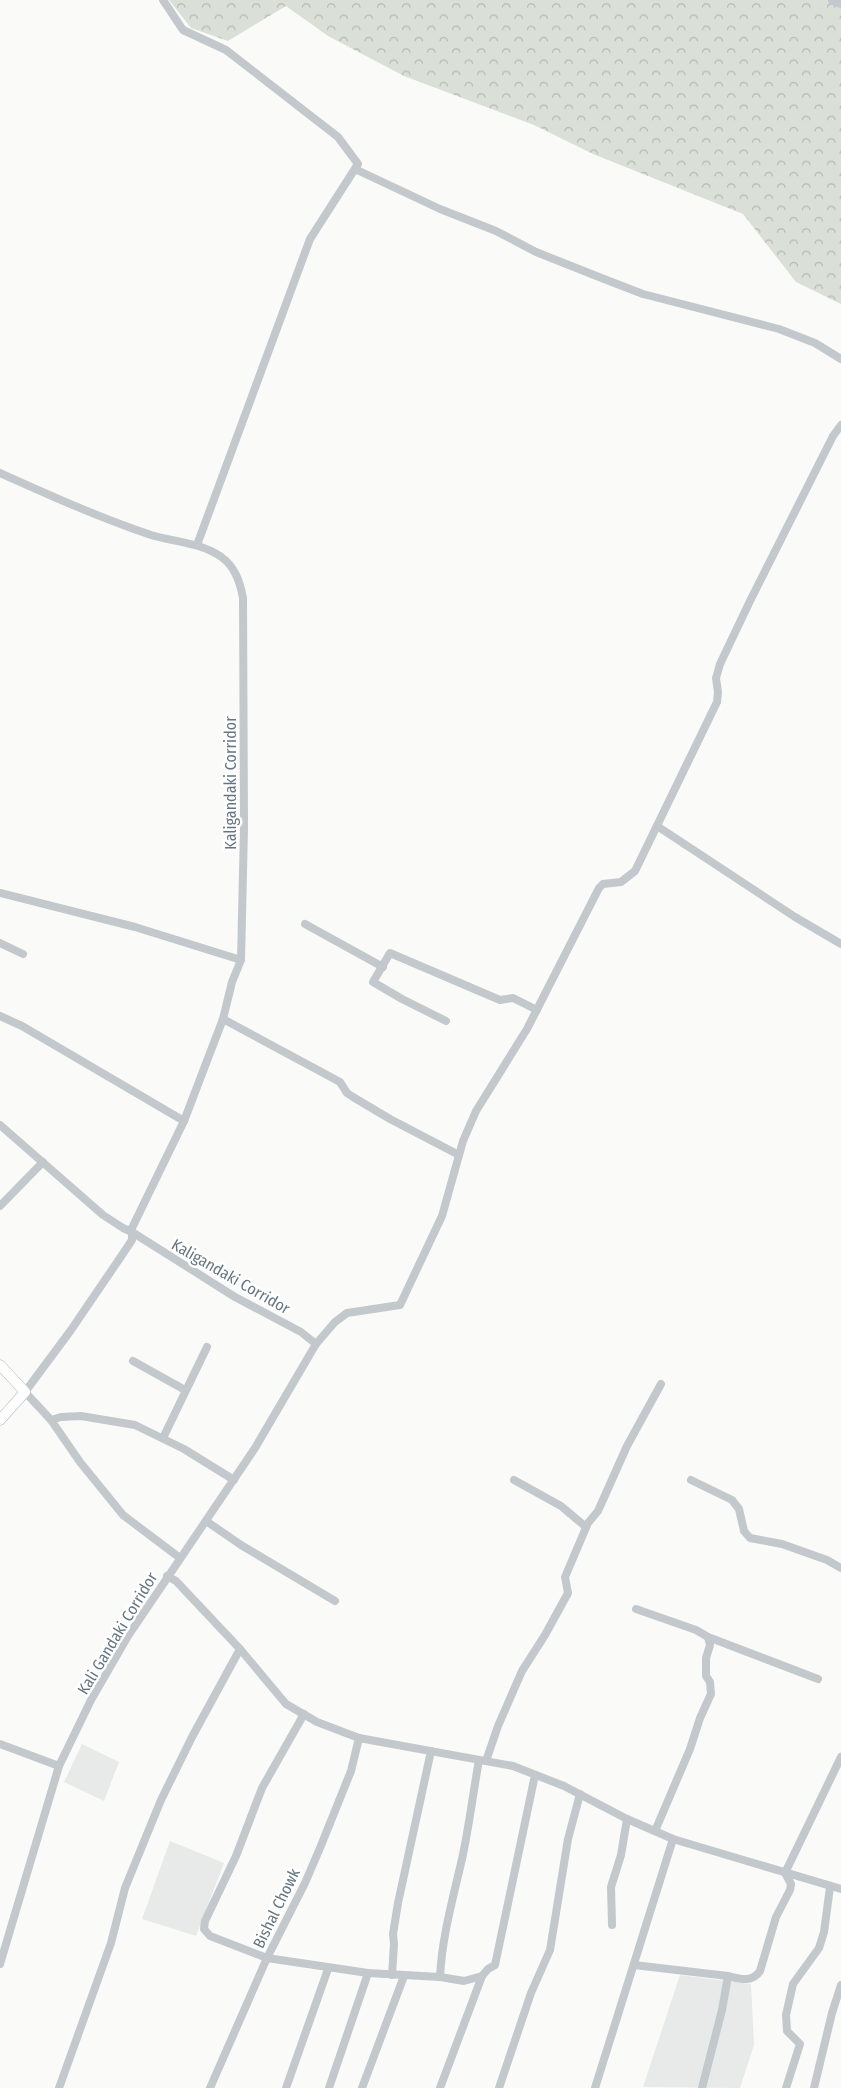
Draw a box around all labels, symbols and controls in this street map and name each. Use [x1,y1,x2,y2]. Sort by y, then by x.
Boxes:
street label: Kaligandaki Corridor [221,716,240,850]
street label: Kaligandaki Corridor [168,1235,294,1318]
street label: Kali Gandaki Corridor [73,1568,162,1698]
street label: Bishal Chowk [249,1865,304,1951]

